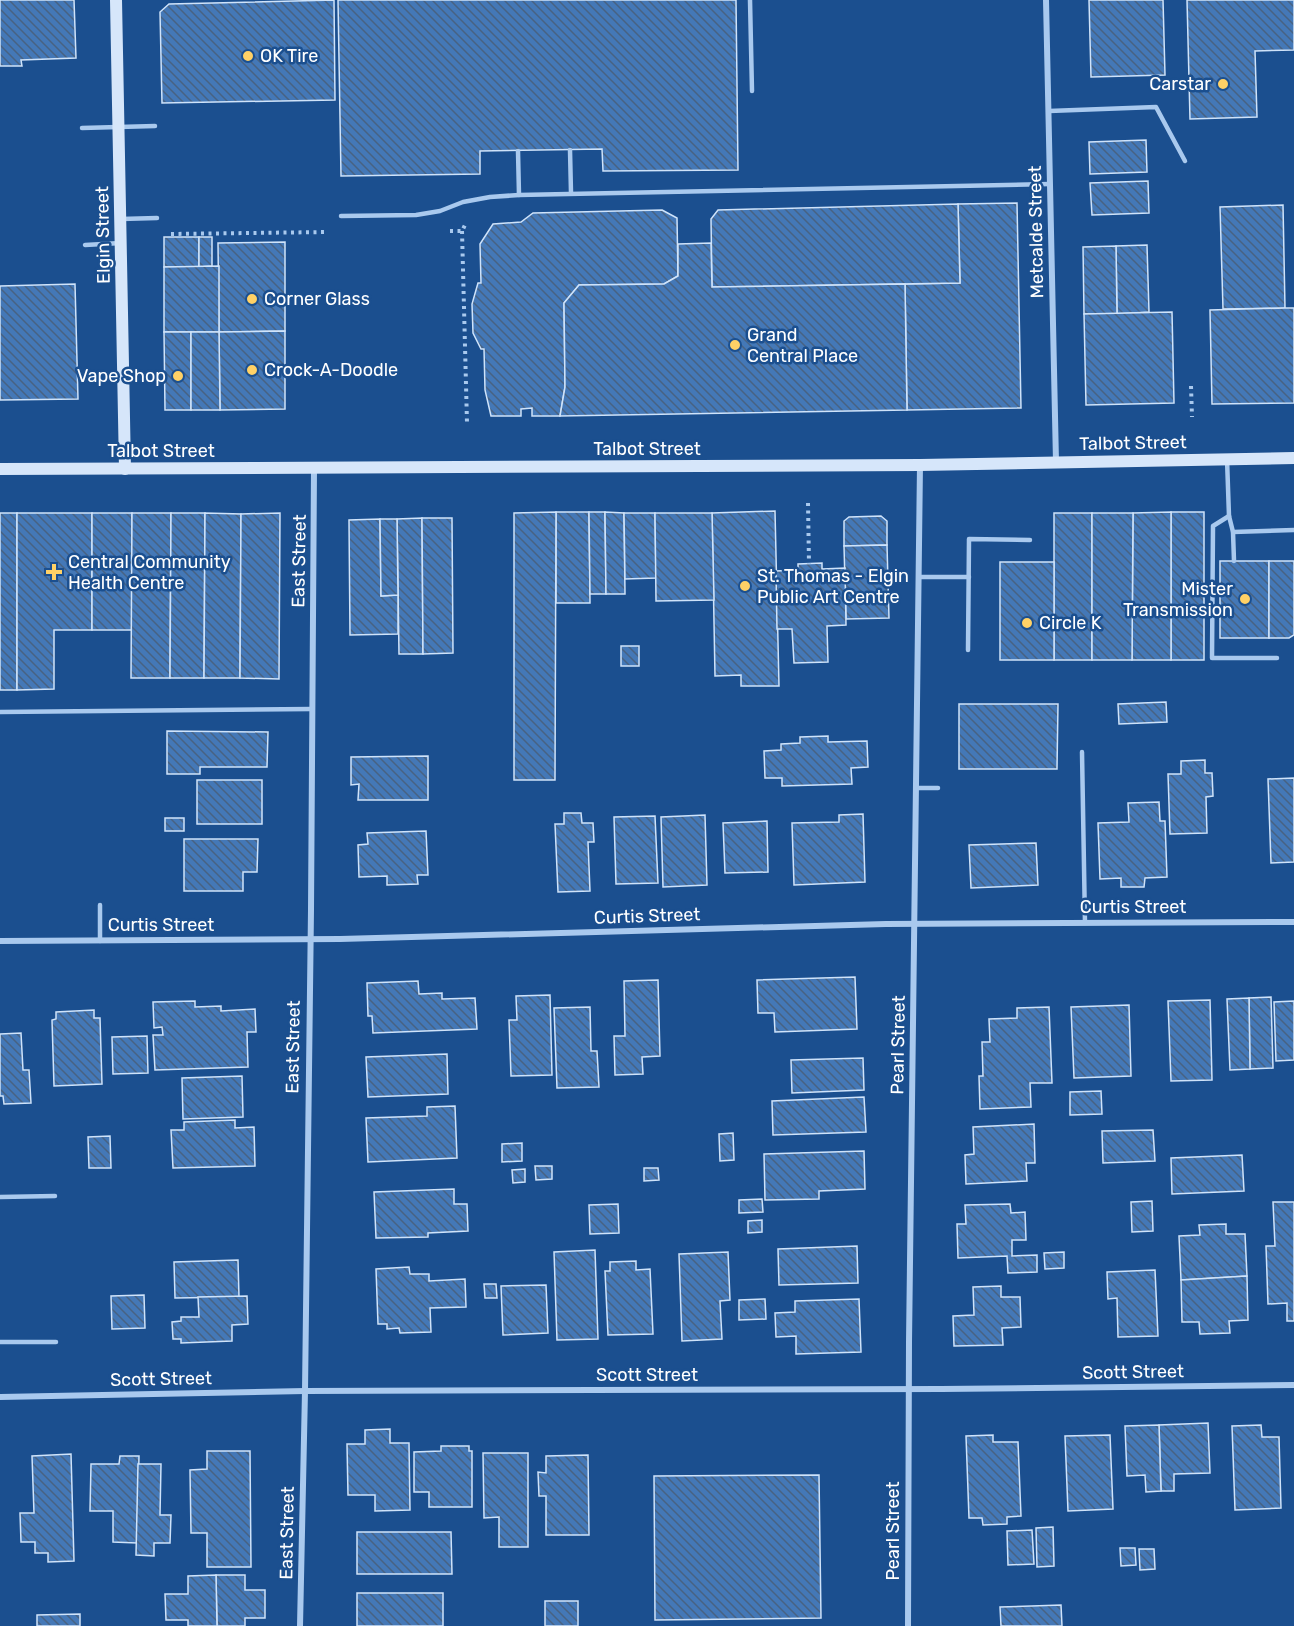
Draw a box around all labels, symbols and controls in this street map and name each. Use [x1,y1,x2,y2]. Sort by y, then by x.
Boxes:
place label: OK Tire [260,45,318,67]
marker: OK Tire [241,49,255,63]
place label: Carstar [1149,73,1211,95]
marker: Carstar [1216,77,1230,91]
street label: Metcalde Street [1024,165,1048,299]
street label: Elgin Street [91,186,115,284]
place label: Corner Glass [264,288,370,310]
marker: Corner Glass [245,292,259,306]
place label: Grand Central Place [747,324,858,367]
marker: Grand Central Place [728,338,742,352]
place label: Crock-A-Doodle [264,359,398,381]
marker: Crock-A-Doodle [245,363,259,377]
place label: Vape Shop [77,365,166,387]
marker: Vape Shop [171,369,185,383]
street label: Talbot Street [1079,431,1187,455]
street label: Talbot Street [593,438,701,460]
street label: Talbot Street [107,440,215,462]
street label: East Street [287,514,311,608]
place label: Central Community Health Centre [68,551,231,594]
marker: Central Community Health Centre [45,563,63,581]
place label: St. Thomas - Elgin Public Art Centre [757,565,909,608]
place label: Mister Transmission [1123,578,1233,621]
marker: St. Thomas - Elgin Public Art Centre [738,579,752,593]
marker: Mister Transmission [1238,592,1252,606]
place label: Circle K [1039,612,1102,634]
marker: Circle K [1020,616,1034,630]
street label: Curtis Street [1080,896,1186,918]
street label: Curtis Street [593,903,701,929]
street label: Curtis Street [108,914,214,936]
street label: Pearl Street [886,995,910,1095]
street label: East Street [281,1000,305,1094]
street label: Scott Street [1082,1360,1184,1384]
street label: Scott Street [596,1364,698,1386]
street label: Scott Street [110,1367,212,1391]
street label: Pearl Street [882,1481,904,1581]
street label: East Street [275,1486,299,1580]

